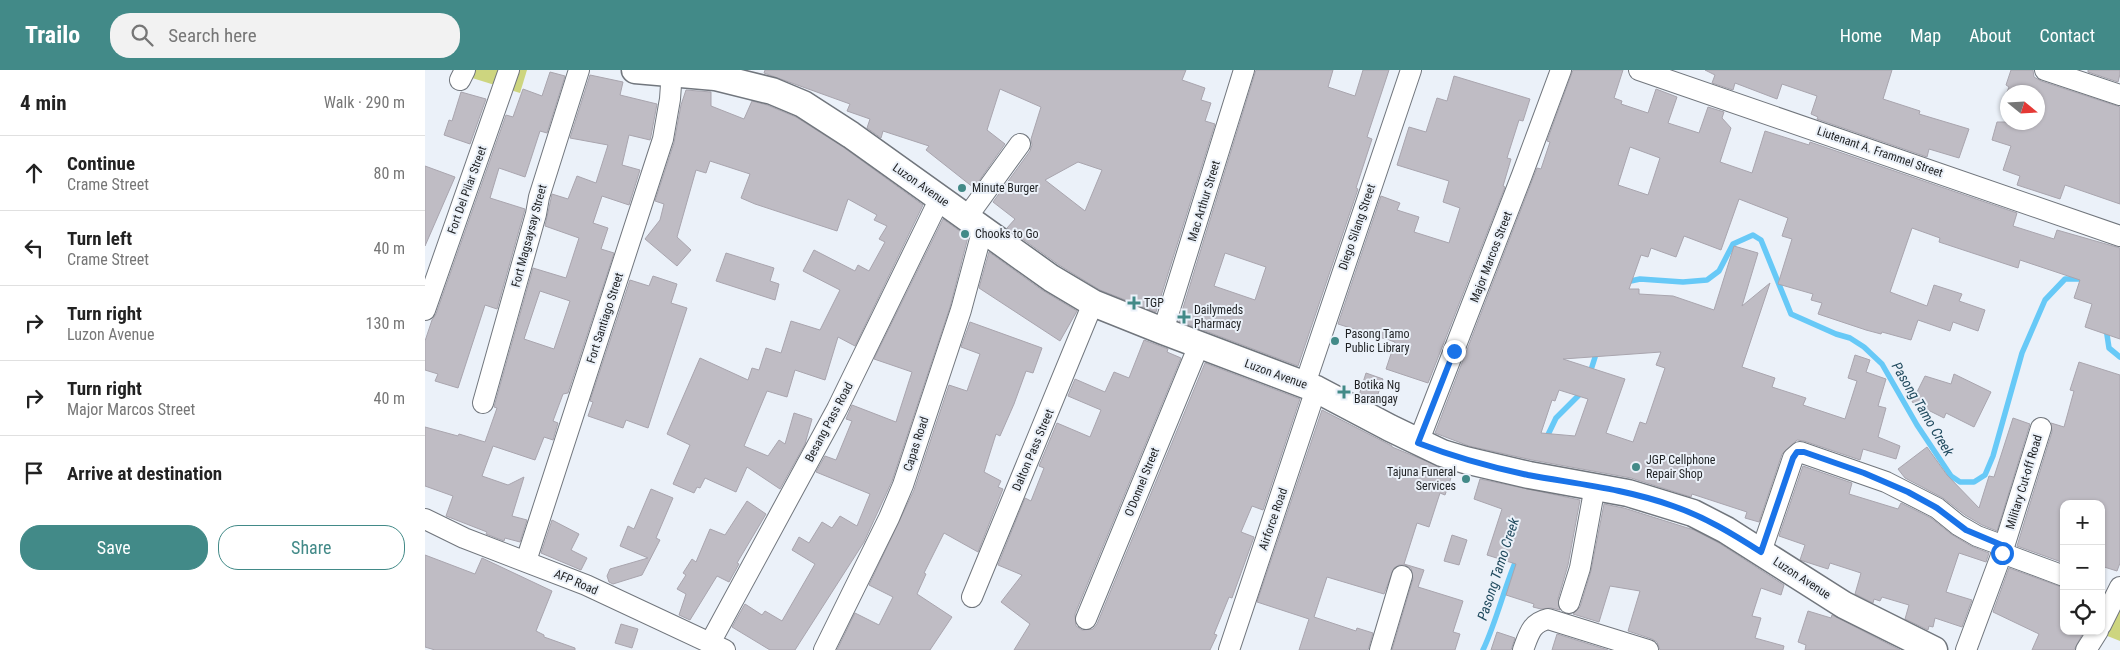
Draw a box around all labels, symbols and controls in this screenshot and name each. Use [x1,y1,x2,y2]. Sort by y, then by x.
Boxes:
search box [110,13,460,58]
text: Trailo [25,21,80,49]
icon: search [128,21,156,49]
text: Search here [168,24,257,47]
text: Home [1840,25,1882,46]
text: Map [1910,25,1941,46]
text: About [1969,25,2011,46]
text: Contact [2039,25,2095,46]
north arrow [2000,85,2045,130]
text: 4 min [20,91,67,115]
text: Walk · 290 m [324,93,405,112]
street label: Liutenant A. Frammel Street [1815,124,1945,180]
street label: Fort Del Pilar Street [445,144,490,236]
text: Continue [67,152,135,175]
icon: ahead [20,159,48,187]
street label: Mac Arthur Street [1185,159,1223,243]
street label: Luzon Avenue [890,160,952,210]
text: 80 m [373,164,405,183]
text: Crame Street [67,175,149,194]
place label: Minute Burger [972,181,1039,195]
marker: Minute Burger [956,182,968,194]
street label: Diego Silang Street [1336,182,1378,272]
street label: Fort Magsaysay Street [509,183,550,289]
street label: Major Marcos Street [1467,209,1515,304]
text: Turn left [67,227,132,250]
place label: Chooks to Go [975,227,1039,241]
marker: Chooks to Go [959,228,971,240]
icon: left [20,234,48,262]
text: 40 m [373,239,405,258]
text: Crame Street [67,250,149,269]
street label: Fort Santiago Street [584,270,626,365]
place label: TGP [1144,296,1164,310]
marker: TGP [1128,297,1140,309]
text: Turn right [67,302,142,325]
place label: Dailymeds Pharmacy [1194,303,1243,331]
icon: right [20,309,48,337]
marker: Dailymeds Pharmacy [1178,311,1190,323]
text: 130 m [366,314,405,333]
text: Luzon Avenue [67,325,154,344]
place label: Pasong Tamo Public Library [1345,327,1409,355]
marker: Pasong Tamo Public Library [1329,335,1341,347]
route end [1443,340,1466,363]
street label: Luzon Avenue [1243,356,1310,392]
water label: Pasong Tamo Creek [1889,359,1958,460]
text: Turn right [67,377,142,400]
place label: Botika Ng Barangay [1354,378,1400,406]
street label: Besang Pass Road [802,380,856,464]
icon: right [20,384,48,412]
marker: Botika Ng Barangay [1338,386,1350,398]
text: 40 m [373,389,405,408]
text: Major Marcos Street [67,400,195,419]
street label: Dalton Pass Street [1009,407,1057,493]
street label: Capas Road [901,415,931,473]
street label: Military Cut-off Road [2003,433,2045,531]
street label: O'Donnel Street [1122,445,1162,518]
place label: JGP Cellphone Repair Shop [1646,453,1716,481]
icon: arrive [20,459,48,487]
marker: JGP Cellphone Repair Shop [1630,461,1642,473]
text: Arrive at destination [67,462,222,485]
place label: Tajuna Funeral Services [1387,465,1456,493]
marker: Tajuna Funeral Services [1460,473,1472,485]
street label: Airforce Road [1256,486,1290,552]
map controls [2060,500,2105,635]
button: + [2060,500,2105,545]
water label: Pasong Tamo Creek [1474,515,1522,622]
button: Save [20,525,208,570]
button: Share [218,525,405,570]
route start [1991,542,2014,565]
button: − [2060,545,2105,590]
street label: Luzon Avenue [1771,554,1834,602]
street label: AFP Road [552,567,600,597]
button: locate [2060,590,2105,635]

